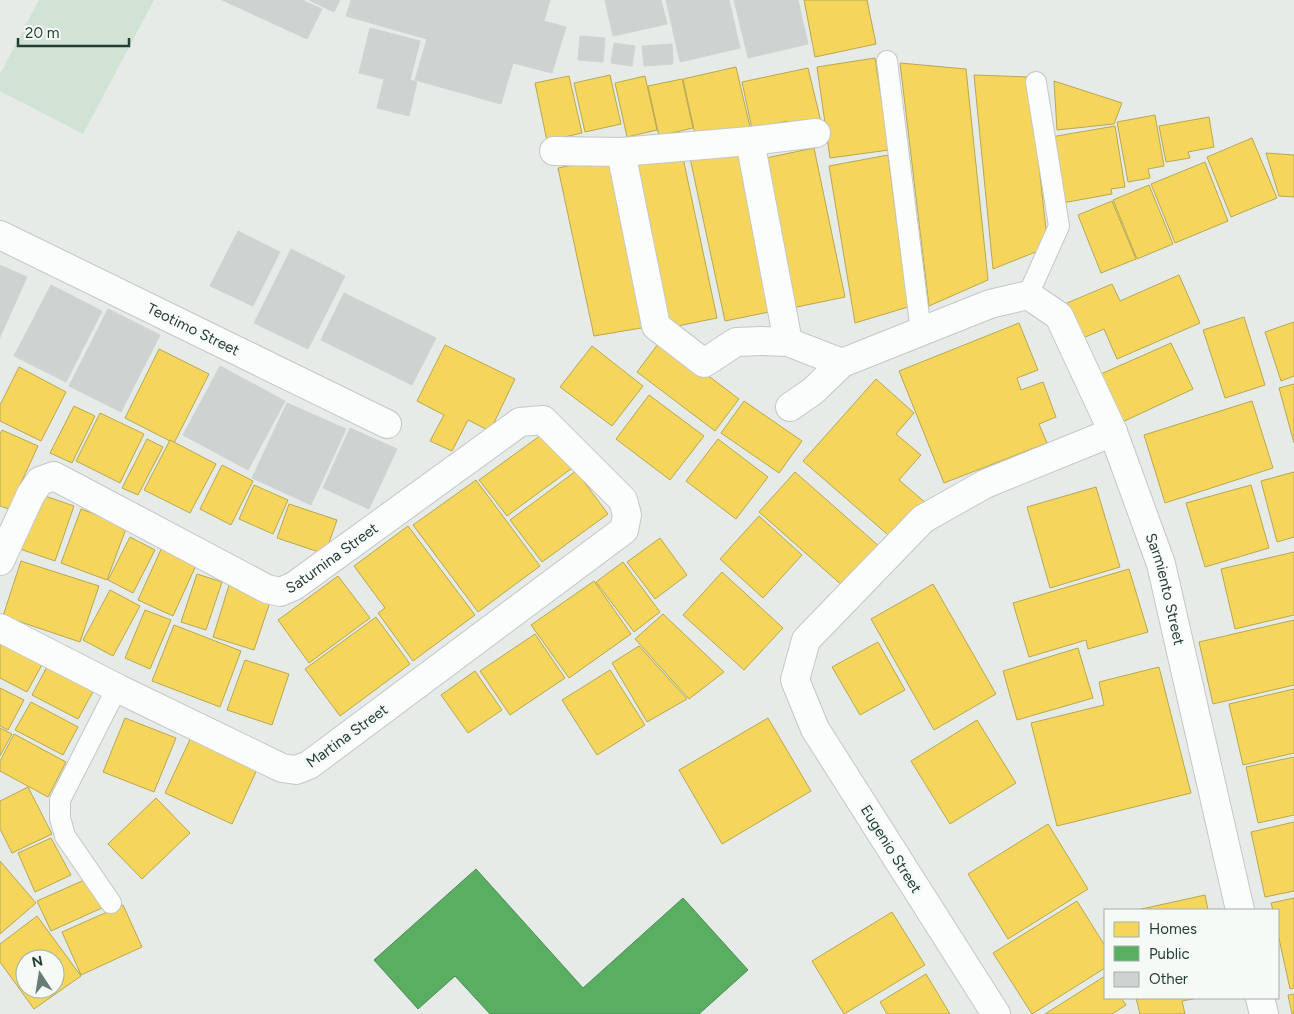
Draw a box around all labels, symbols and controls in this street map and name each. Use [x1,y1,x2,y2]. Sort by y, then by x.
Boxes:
scale bar [18,15,129,47]
text: 20 m [25,24,59,42]
street label: Teotimo Street [144,299,243,360]
street label: Saturnina Street [283,519,382,597]
street label: Sarmiento Street [1142,531,1188,647]
street label: Martina Street [303,700,392,772]
street label: Eugenio Street [857,802,925,897]
legend [1104,909,1279,999]
text: Homes [1149,920,1197,938]
text: Public [1149,945,1190,963]
north arrow [15,949,65,999]
text: N [30,952,44,971]
text: Other [1149,970,1188,988]

